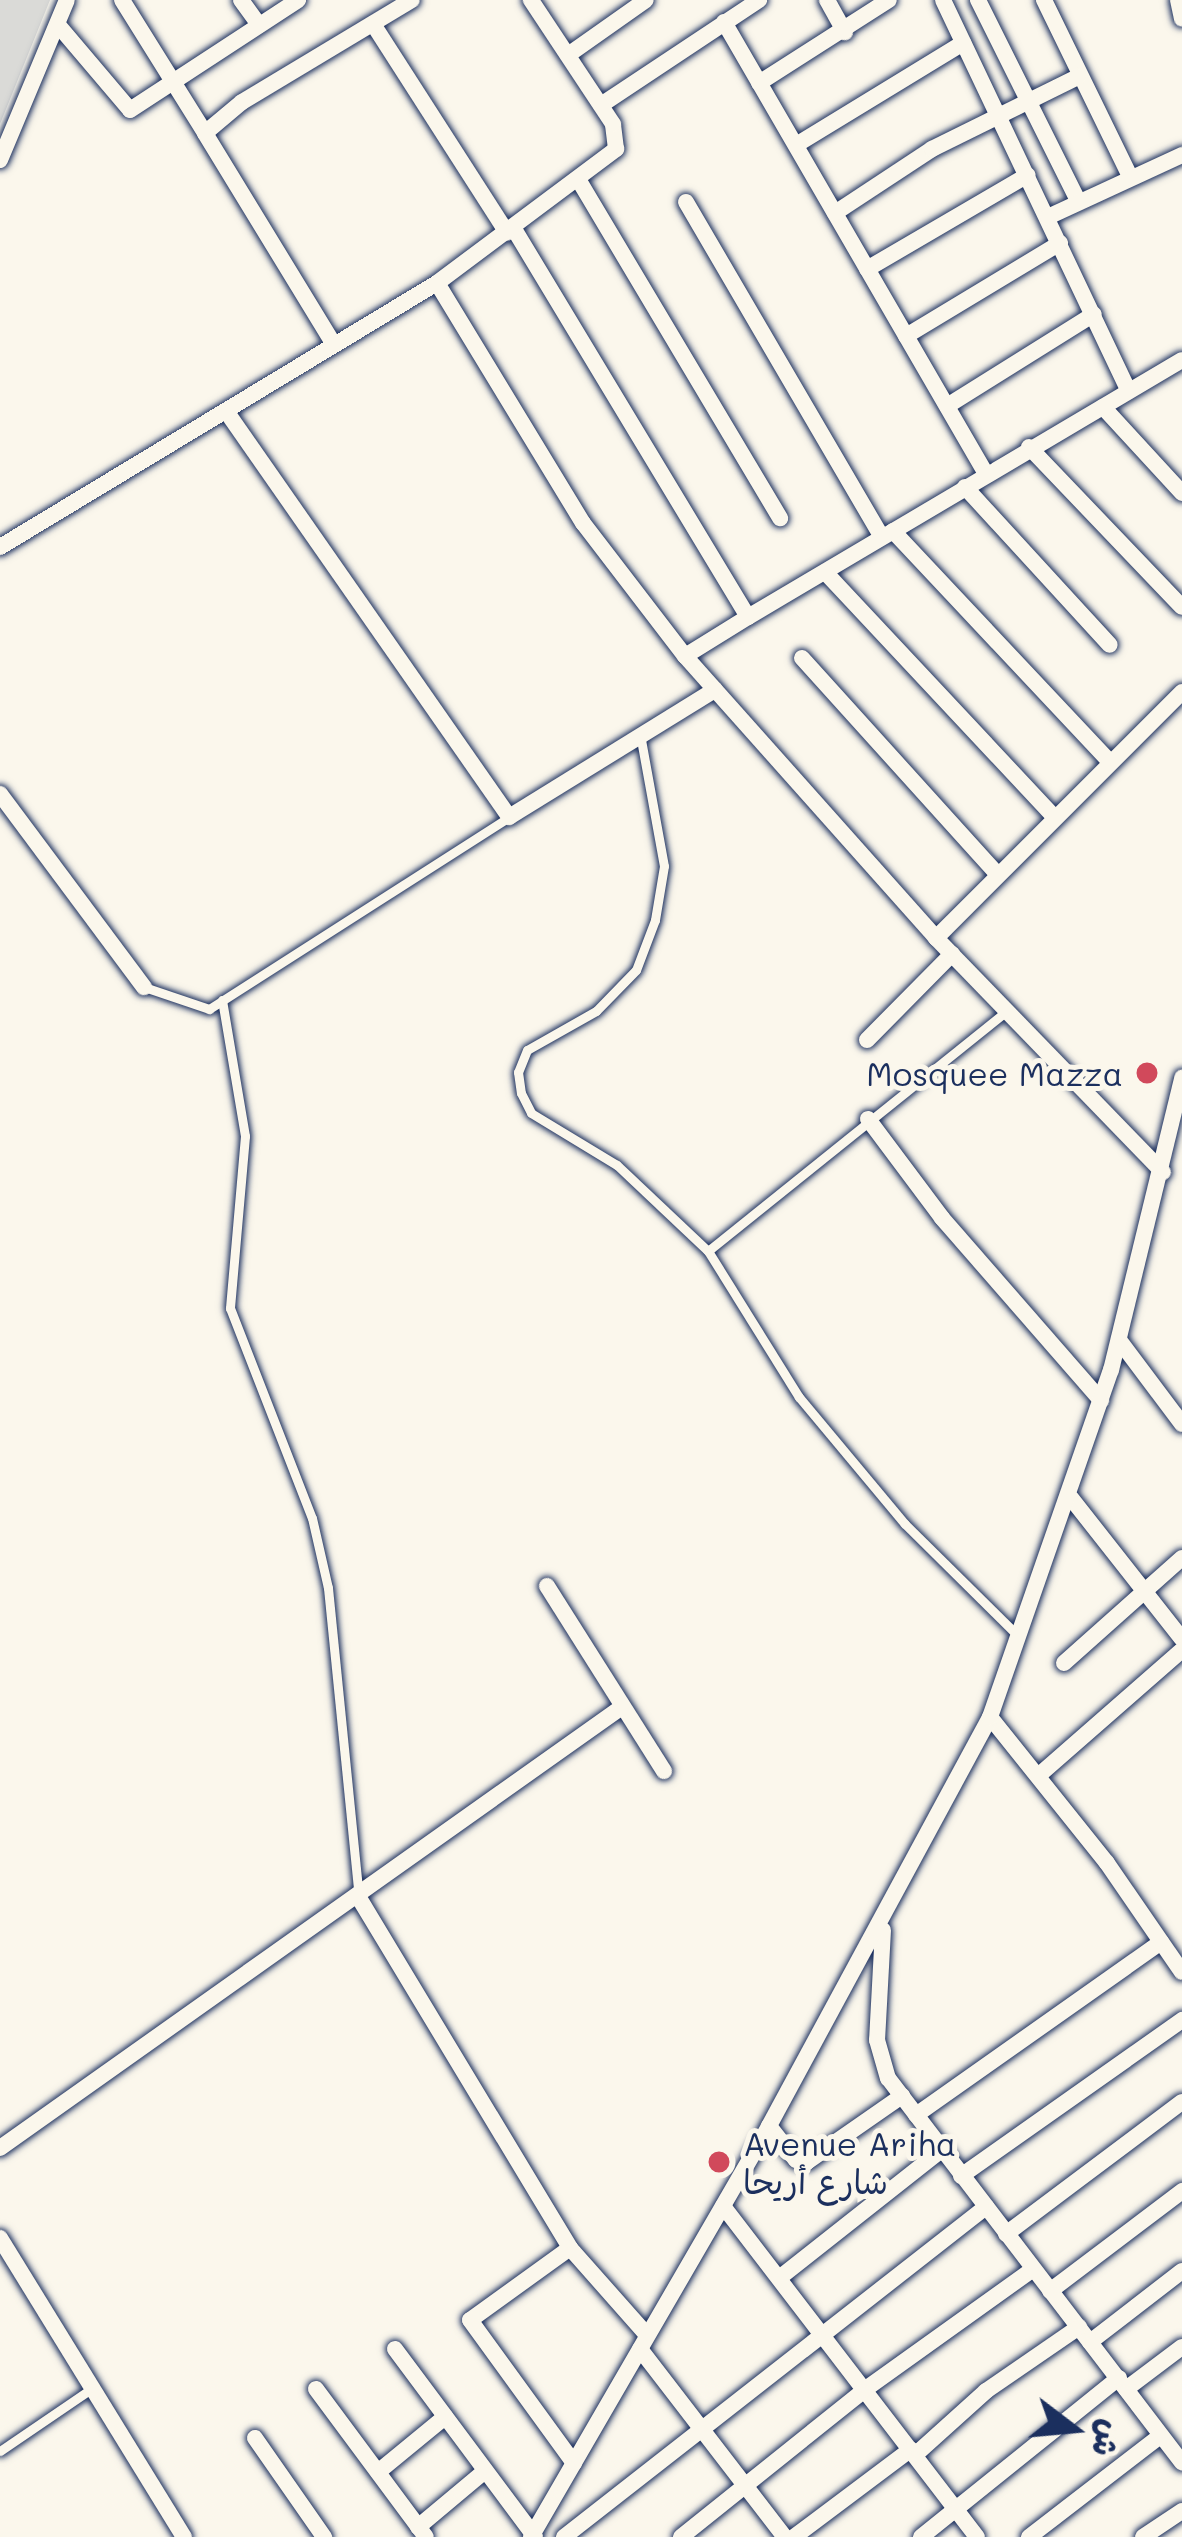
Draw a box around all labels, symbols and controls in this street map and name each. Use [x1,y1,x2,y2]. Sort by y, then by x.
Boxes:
place label: Mosquee Mazza [866,1053,1123,1093]
marker: Mosquee Mazza [1134,1060,1160,1086]
place label: Avenue Ariha شارع أريحا [743,2123,956,2201]
marker: Avenue Ariha شارع أريحا [706,2149,732,2175]
north arrow [1014,2369,1134,2489]
text: ش [1083,2416,1135,2462]

